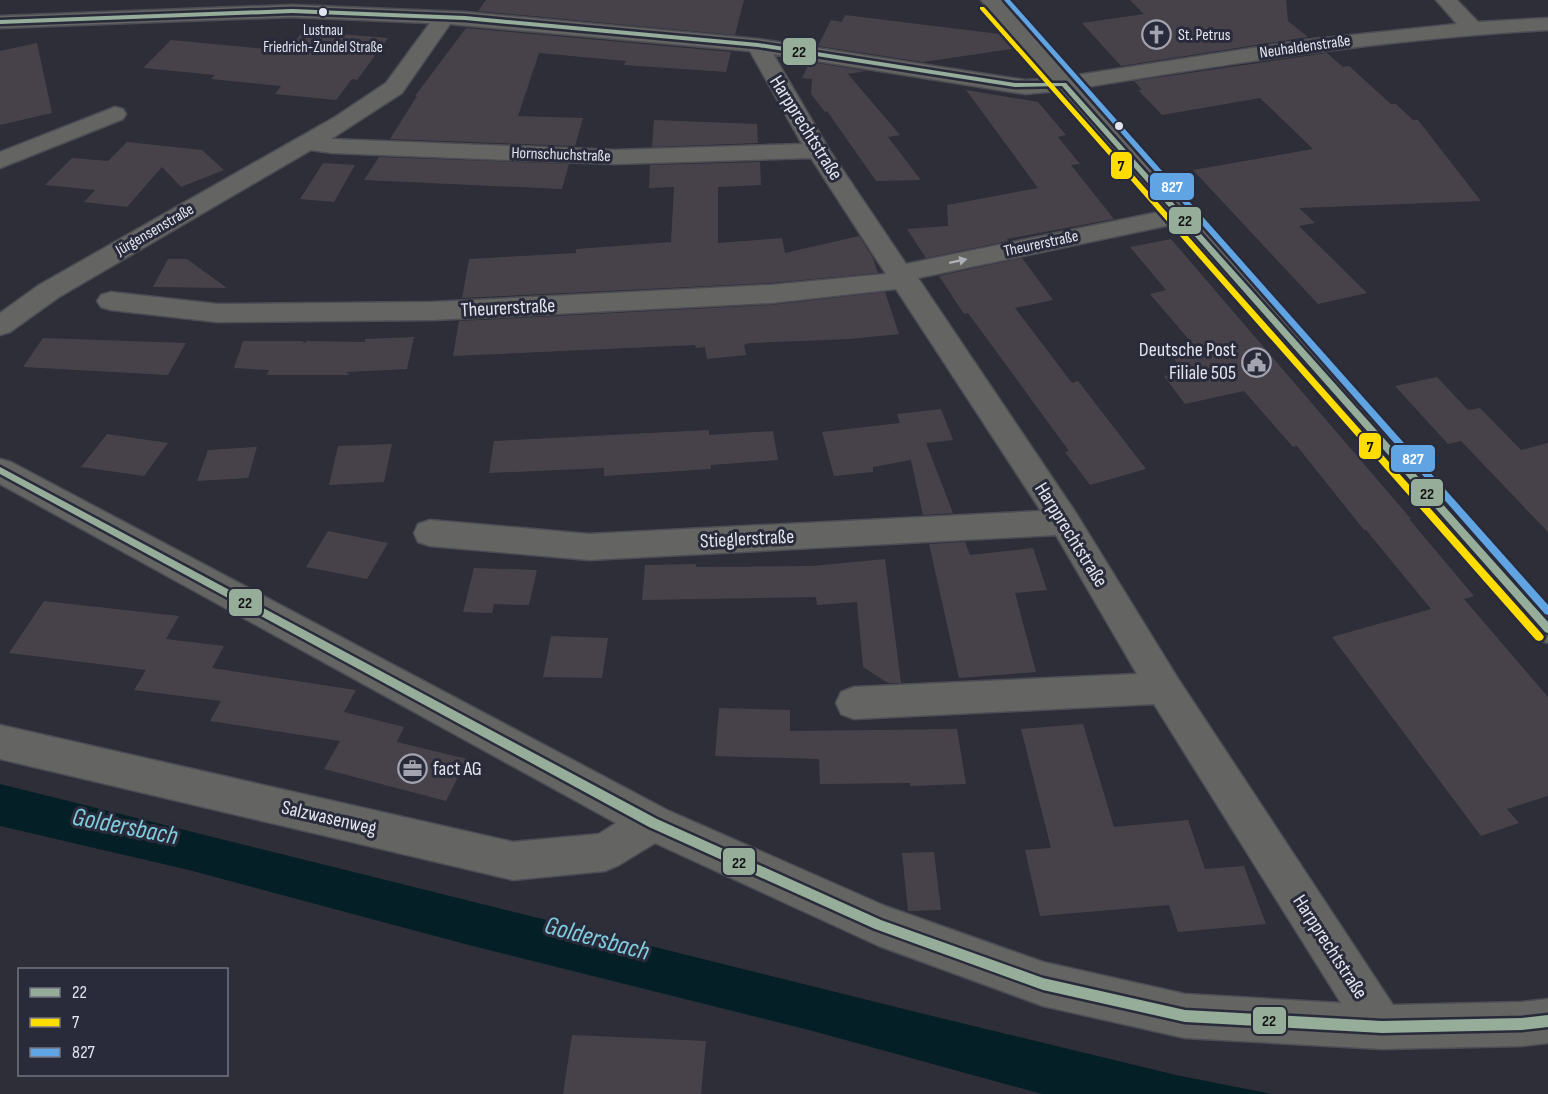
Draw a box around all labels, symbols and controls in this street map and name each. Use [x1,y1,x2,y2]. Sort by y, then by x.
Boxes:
marker: Lustnau Friedrich-Zundel Straße [317,6,329,18]
church icon: St. Petrus [1141,19,1173,51]
place label: Lustnau Friedrich-Zundel Straße [263,21,383,57]
place label: St. Petrus [1178,26,1231,45]
street label: Neuhaldenstraße [1258,31,1352,63]
line badge: 22 [782,37,817,66]
text: 22 [792,43,806,62]
street label: Harpprechtstraße [764,71,848,185]
unlabelled marker [1113,120,1125,132]
street label: Hornschuchstraße [511,144,611,166]
line badge: 7 [1110,151,1133,180]
text: 7 [1118,157,1125,176]
line badge: 827 [1149,172,1195,201]
text: 827 [1161,178,1183,197]
street label: Jürgensenstraße [112,200,197,260]
line badge: 22 [1168,206,1202,235]
text: 22 [1178,212,1192,231]
street label: Theurerstraße [1002,227,1080,261]
one-way arrow [949,256,968,265]
street label: Theurerstraße [460,294,556,322]
place label: Deutsche Post Filiale 505 [1139,338,1236,385]
public building icon: Deutsche Post Filiale 505 [1241,346,1273,378]
line badge: 7 [1358,432,1382,460]
text: 7 [1367,438,1374,457]
line badge: 827 [1390,444,1436,473]
text: 827 [1402,450,1424,469]
street label: Harpprechtstraße [1029,478,1113,592]
line badge: 22 [1410,478,1444,507]
text: 22 [1420,485,1434,504]
street label: Stieglerstraße [699,525,795,553]
line badge: 22 [228,588,263,617]
text: 22 [238,594,252,613]
office icon: fact AG [396,753,428,785]
place label: fact AG [433,757,482,781]
street label: Salzwasenweg [279,795,379,841]
water label: Goldersbach [69,802,181,852]
line badge: 22 [722,847,756,876]
text: 22 [732,854,746,873]
street label: Harpprechtstraße [1287,891,1373,1003]
water label: Goldersbach [541,910,653,968]
legend [18,968,228,1076]
text: 22 [72,982,87,1003]
line badge: 22 [1252,1006,1287,1035]
text: 7 [72,1012,80,1033]
text: 22 [1262,1012,1276,1031]
text: 827 [72,1042,96,1063]

